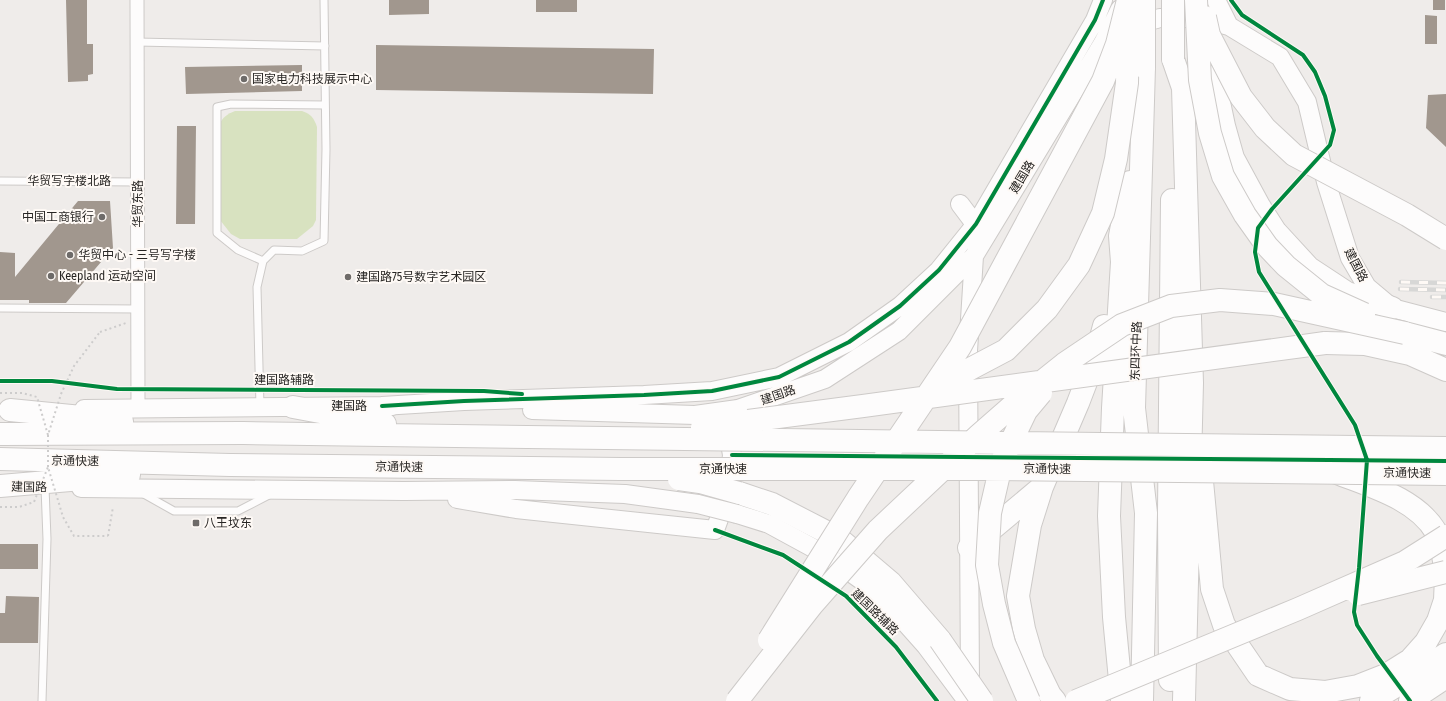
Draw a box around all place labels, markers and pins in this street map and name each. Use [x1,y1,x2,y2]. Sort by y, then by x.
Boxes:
place label: 国家电力科技展示中心 [252,72,372,86]
marker: 国家电力科技展示中心 [239,74,249,84]
place label: 中国工商银行 [22,210,94,224]
marker: 中国工商银行 [97,212,107,222]
place label: 华贸中心 - 三号写字楼 [78,248,196,262]
marker: 华贸中心 - 三号写字楼 [65,250,75,260]
place label: Keepland 运动空间 [59,269,156,283]
place label: 建国路75号数字艺术园区 [356,270,486,284]
marker: Keepland 运动空间 [46,271,56,281]
marker: 建国路75号数字艺术园区 [343,272,353,282]
place label: 八王坟东 [204,516,252,530]
marker: 八王坟东 [191,518,201,528]

